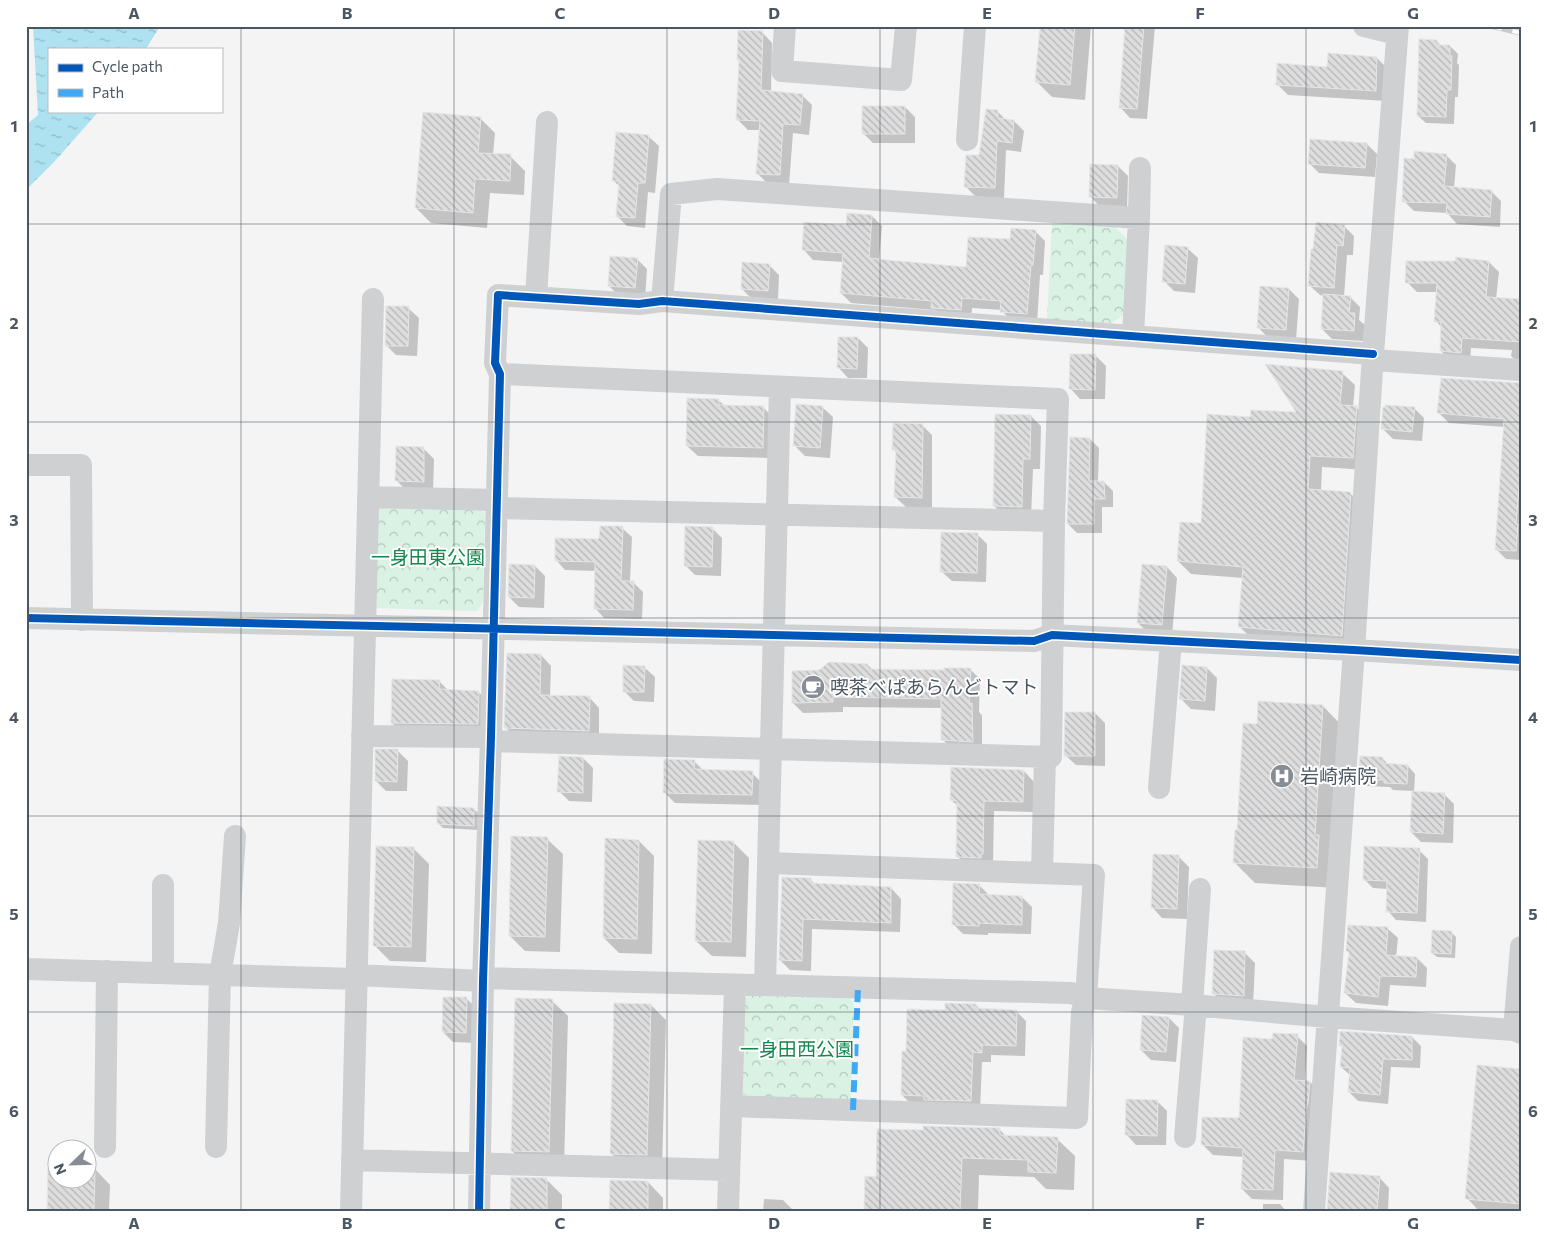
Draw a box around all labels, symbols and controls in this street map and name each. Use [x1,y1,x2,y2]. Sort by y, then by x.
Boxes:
text: A [128,3,140,22]
text: B [342,3,353,22]
text: C [555,3,566,22]
text: D [768,3,780,22]
text: E [982,3,992,22]
text: F [1195,3,1205,22]
text: G [1407,3,1419,22]
legend [48,48,222,112]
text: Cycle path [92,57,163,75]
text: Path [92,83,124,101]
text: 1 [10,116,18,135]
text: 1 [1529,116,1537,135]
text: 2 [9,313,19,332]
text: 2 [1528,313,1538,332]
text: 3 [9,510,19,529]
text: 3 [1528,510,1538,529]
park label: 一身田東公園 [371,545,485,568]
cafe icon: 喫茶べぱあらんどトマト [800,674,826,700]
place label: 喫茶べぱあらんどトマト [830,675,1038,698]
text: 4 [9,707,19,726]
text: 4 [1528,707,1538,726]
hospital icon: 岩崎病院 [1269,763,1295,789]
place label: 岩崎病院 [1300,764,1376,787]
text: 5 [9,904,19,923]
text: 5 [1528,904,1538,923]
park label: 一身田西公園 [740,1037,854,1060]
text: 6 [9,1101,19,1120]
text: 6 [1528,1101,1538,1120]
north arrow [48,1140,98,1190]
text: N [50,1161,69,1177]
text: A [128,1213,140,1232]
text: B [342,1213,353,1232]
text: C [555,1213,566,1232]
text: D [768,1213,780,1232]
text: E [982,1213,992,1232]
text: F [1195,1213,1205,1232]
text: G [1407,1213,1419,1232]

